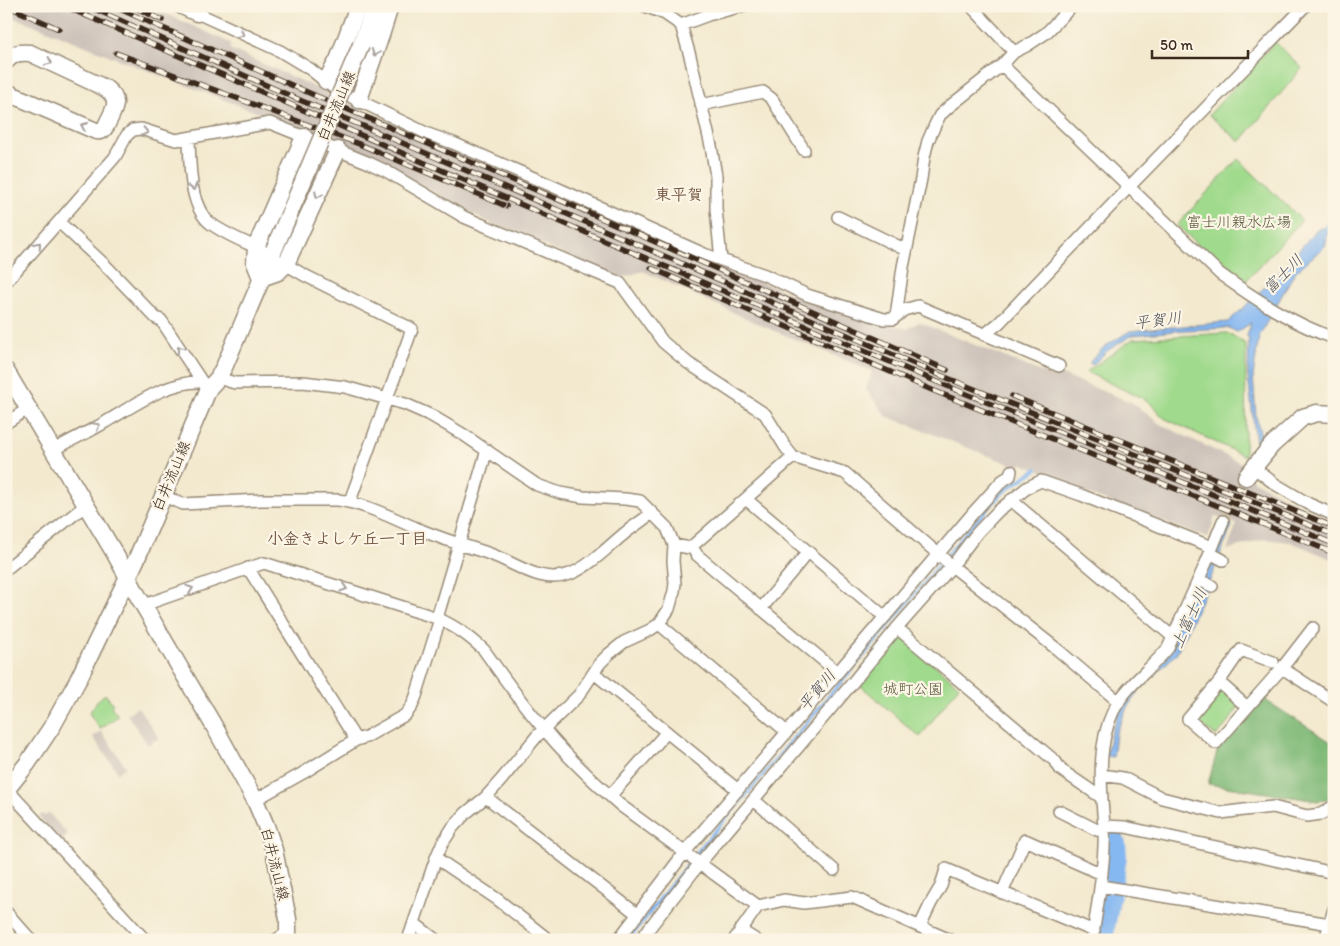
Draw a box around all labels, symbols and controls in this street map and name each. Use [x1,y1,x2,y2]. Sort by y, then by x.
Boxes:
one-way arrow [236,27,245,38]
scale bar [1152,28,1249,60]
text: 50 m [1160,36,1193,54]
one-way arrow [371,48,381,56]
one-way arrow [44,56,53,67]
street label: 白井流山線 [313,68,359,144]
one-way arrow [80,121,89,132]
one-way arrow [141,126,150,137]
one-way arrow [187,182,197,190]
district label: 東平賀 [655,185,703,204]
one-way arrow [313,190,324,199]
park label: 富士川親水広場 [1186,213,1292,231]
one-way arrow [33,242,42,251]
water label: 富士川 [1259,250,1307,298]
water label: 平賀川 [1133,308,1183,332]
one-way arrow [177,345,186,355]
one-way arrow [91,423,100,433]
street label: 白井流山線 [148,438,194,514]
district label: 小金きよしケ丘一丁目 [267,529,427,548]
one-way arrow [339,582,347,592]
one-way arrow [185,585,194,595]
water label: 上富士川 [1167,585,1211,651]
water label: 平賀川 [794,666,840,714]
park label: 城町公園 [883,680,943,698]
street label: 白井流山線 [257,825,293,903]

